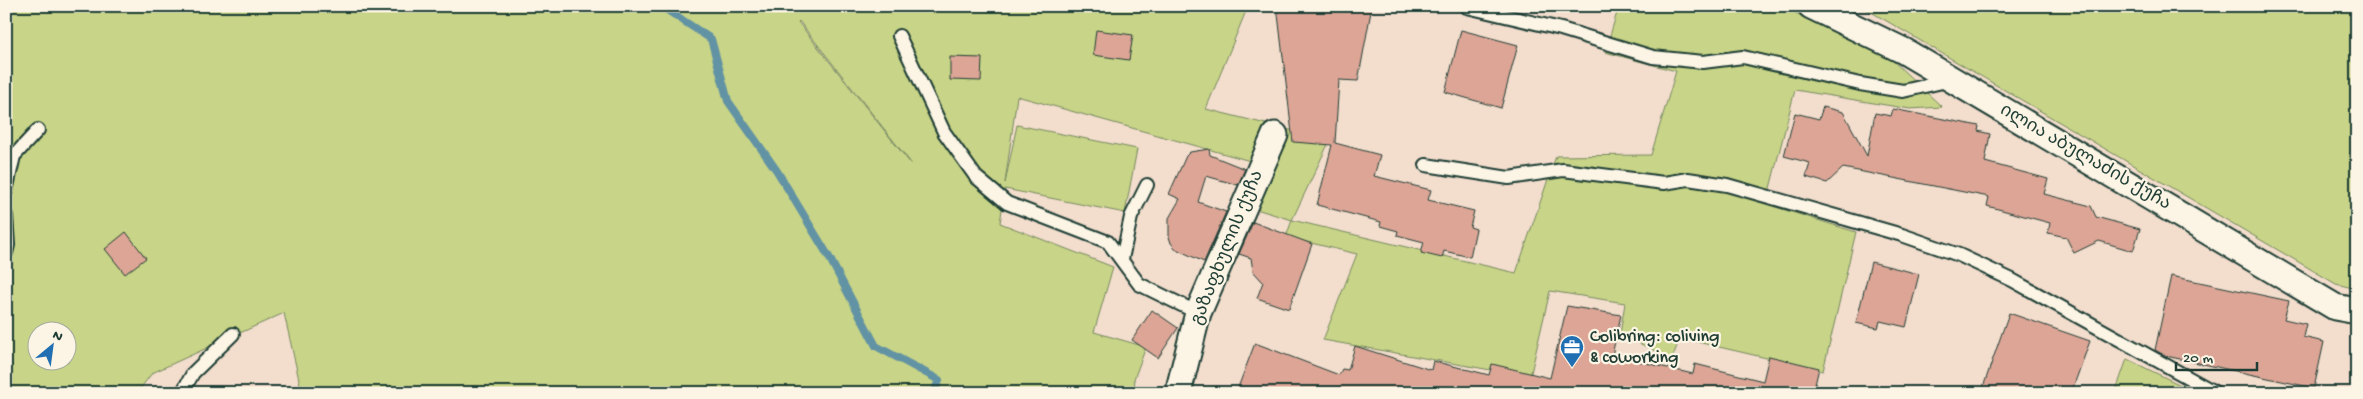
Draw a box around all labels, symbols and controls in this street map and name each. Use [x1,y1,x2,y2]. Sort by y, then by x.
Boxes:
street label: ილია აბულაძის ქუჩა [1996,100,2174,216]
street label: გაზაფხულის ქუჩა [1187,168,1269,328]
north arrow [28,322,78,372]
text: N [49,327,65,346]
place label: Colibring: coliving & coworking [1590,327,1719,369]
office icon: Colibring: coliving & coworking [1559,334,1585,368]
scale bar [2176,339,2257,371]
text: 20 m [2183,350,2213,368]

